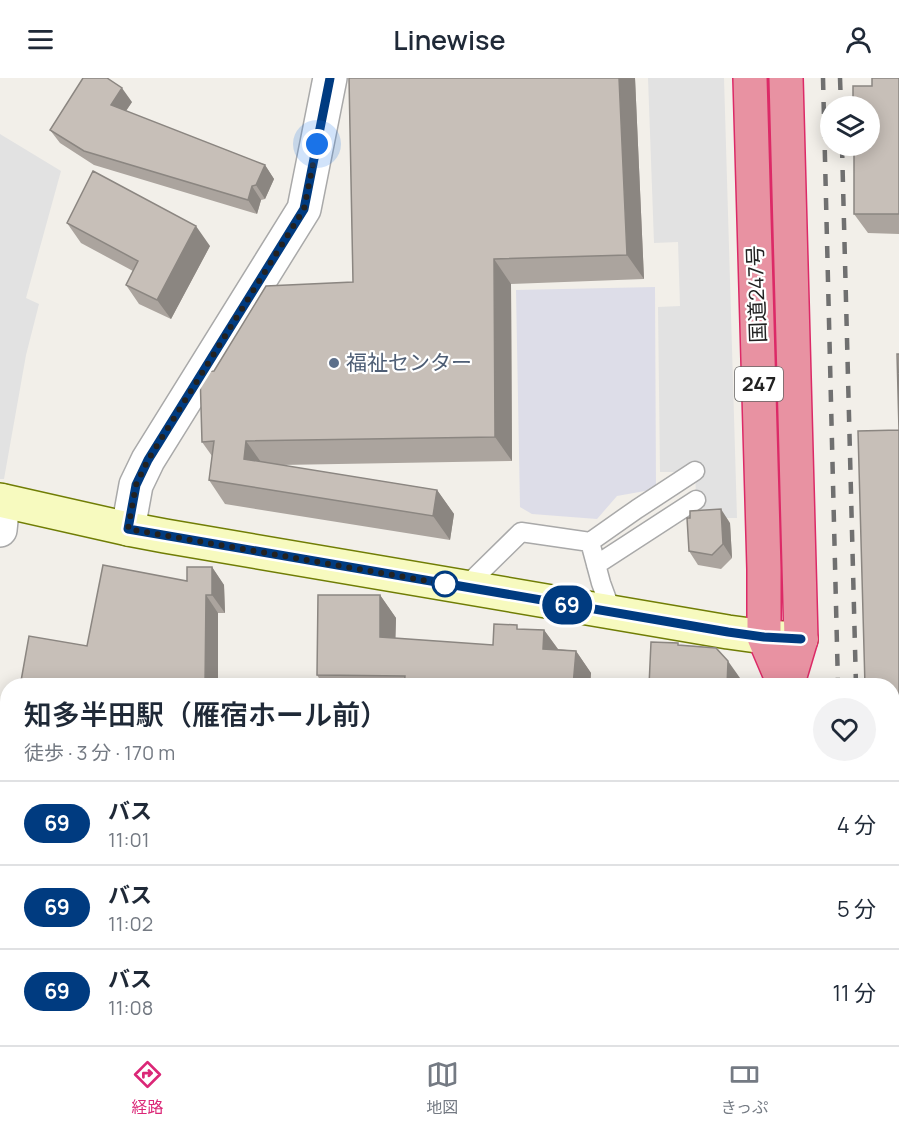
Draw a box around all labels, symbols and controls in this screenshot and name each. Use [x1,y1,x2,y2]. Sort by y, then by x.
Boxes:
text: Linewise [393,21,506,58]
icon: menu [24,23,57,56]
icon: person [842,23,875,56]
map controls [820,96,880,156]
button: layers [820,96,880,156]
your location [302,129,332,159]
street label: 国道247号 [740,245,772,343]
place label: 福祉センター [346,348,472,376]
marker: 福祉センター [327,356,341,370]
road number: 247 [735,367,783,401]
unlabelled marker [432,571,458,597]
line badge: 69 [540,586,594,624]
text: 69 [554,591,580,619]
text: 知多半田駅（雁宿ホール前） [24,695,388,733]
button: heart [813,698,876,761]
text: 徒歩 · 3 分 · 170 m [24,739,175,766]
text: バス [108,796,152,826]
text: 69 [44,809,70,837]
text: 4 分 [837,810,876,840]
text: 11:01 [108,826,150,853]
text: バス [108,880,152,910]
text: 69 [44,893,70,921]
text: 5 分 [837,894,876,924]
text: 11:02 [108,910,153,937]
text: バス [108,964,152,994]
text: 69 [44,977,70,1005]
text: 11 分 [832,978,876,1008]
text: 11:08 [108,994,153,1021]
tab: 経路 [131,1058,164,1118]
tab: 地図 [426,1058,459,1118]
tab: きっぷ [721,1058,768,1118]

